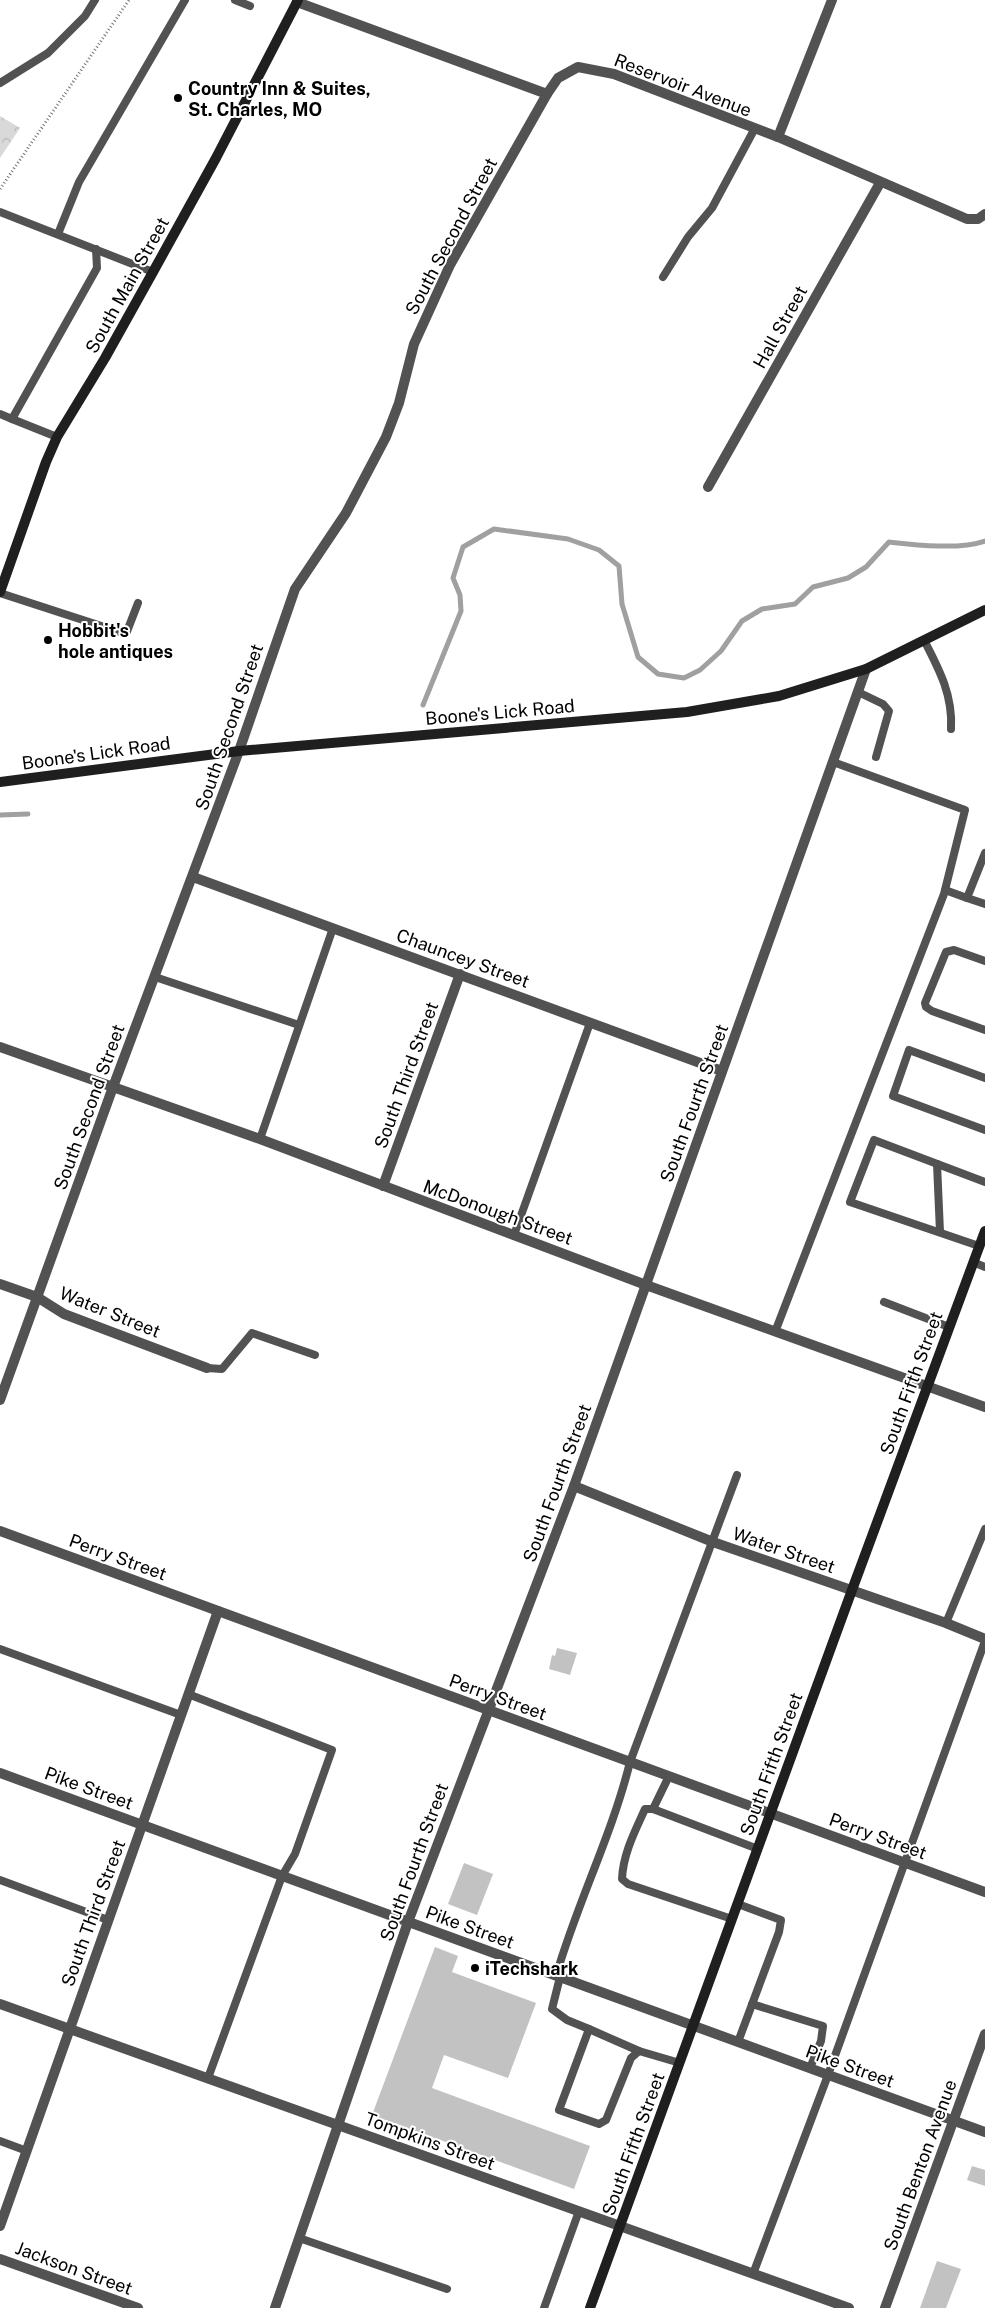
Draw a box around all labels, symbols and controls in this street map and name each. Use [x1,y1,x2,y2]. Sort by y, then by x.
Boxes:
street label: Reservoir Avenue [611,49,755,121]
place label: Country Inn & Suites, St. Charles, MO [188,78,371,120]
marker: Country Inn & Suites, St. Charles, MO [172,92,184,104]
street label: South Second Street [401,154,501,318]
street label: South Main Street [81,213,173,357]
street label: Hall Street [749,282,811,372]
place label: Hobbit's hole antiques [58,620,173,662]
marker: Hobbit's hole antiques [42,634,54,646]
street label: South Second Street [191,641,267,813]
street label: Boone's Lick Road [424,695,576,729]
street label: Boone's Lick Road [20,732,172,774]
street label: Chauncey Street [394,924,532,992]
street label: South Third Street [370,999,442,1151]
street label: South Second Street [49,1021,129,1193]
street label: South Fourth Street [656,1021,732,1185]
street label: McDonough Street [420,1175,576,1249]
street label: Water Street [57,1282,163,1342]
street label: South Fifth Street [875,1309,947,1457]
street label: South Fourth Street [519,1401,595,1565]
street label: Water Street [730,1523,838,1577]
street label: Perry Street [66,1530,170,1584]
street label: Perry Street [446,1670,550,1724]
street label: South Fifth Street [735,1690,807,1838]
street label: Pike Street [42,1762,136,1814]
street label: South Fourth Street [376,1780,452,1944]
street label: Perry Street [826,1809,930,1863]
street label: South Third Street [57,1837,129,1989]
street label: Pike Street [423,1901,517,1953]
place label: iTechshark [485,1958,579,1979]
marker: iTechshark [469,1962,481,1974]
street label: Pike Street [803,2040,897,2092]
street label: South Fifth Street [597,2070,669,2218]
street label: South Benton Avenue [879,2077,961,2253]
street label: Tompkins Street [362,2108,498,2174]
street label: Jackson Street [13,2237,135,2299]

